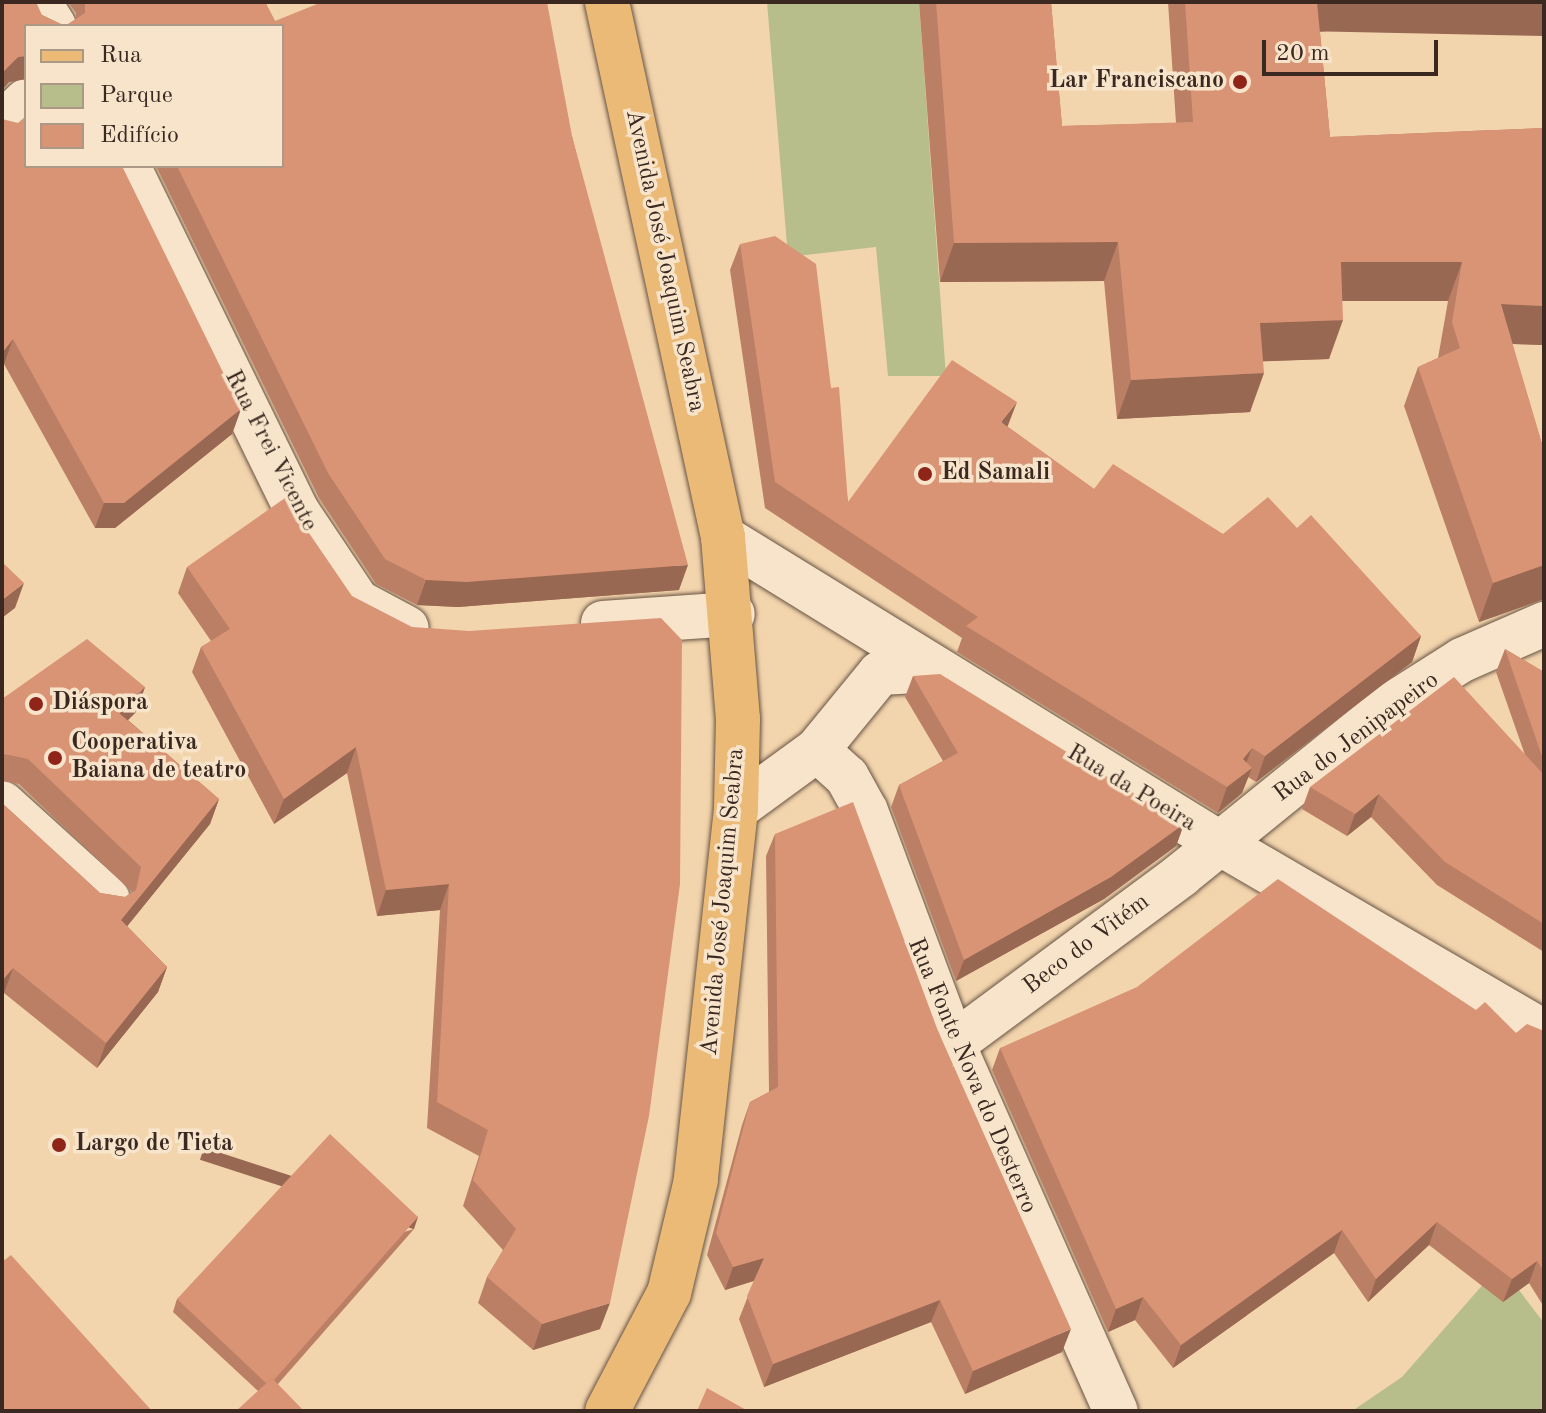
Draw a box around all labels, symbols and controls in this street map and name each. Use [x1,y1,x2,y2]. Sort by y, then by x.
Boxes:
legend [24,24,284,168]
scale bar [1266,24,1442,74]
text: 20 m [1276,42,1330,66]
text: Rua [100,44,142,68]
place label: Lar Franciscano [1049,68,1224,96]
marker: Lar Franciscano [1231,73,1249,91]
text: Parque [100,84,173,108]
street label: Avenida José Joaquim Seabra [618,107,710,415]
text: Edifício [100,124,179,148]
street label: Rua Frei Vicente [217,366,323,536]
place label: Ed Samali [941,460,1050,488]
marker: Ed Samali [916,465,934,483]
street label: Rua do Jenipapeiro [1269,667,1445,809]
place label: Diáspora [52,690,148,718]
marker: Diáspora [27,695,45,713]
place label: Cooperativa Baiana de teatro [71,730,246,786]
street label: Rua da Poeira [1061,739,1201,839]
street label: Avenida José Joaquim Seabra [696,747,752,1057]
marker: Cooperativa Baiana de teatro [46,749,64,767]
street label: Beco do Vitém [1018,888,1156,1002]
street label: Rua Fonte Nova do Desterro [900,934,1042,1218]
place label: Largo de Tieta [75,1131,233,1159]
marker: Largo de Tieta [50,1136,68,1154]

